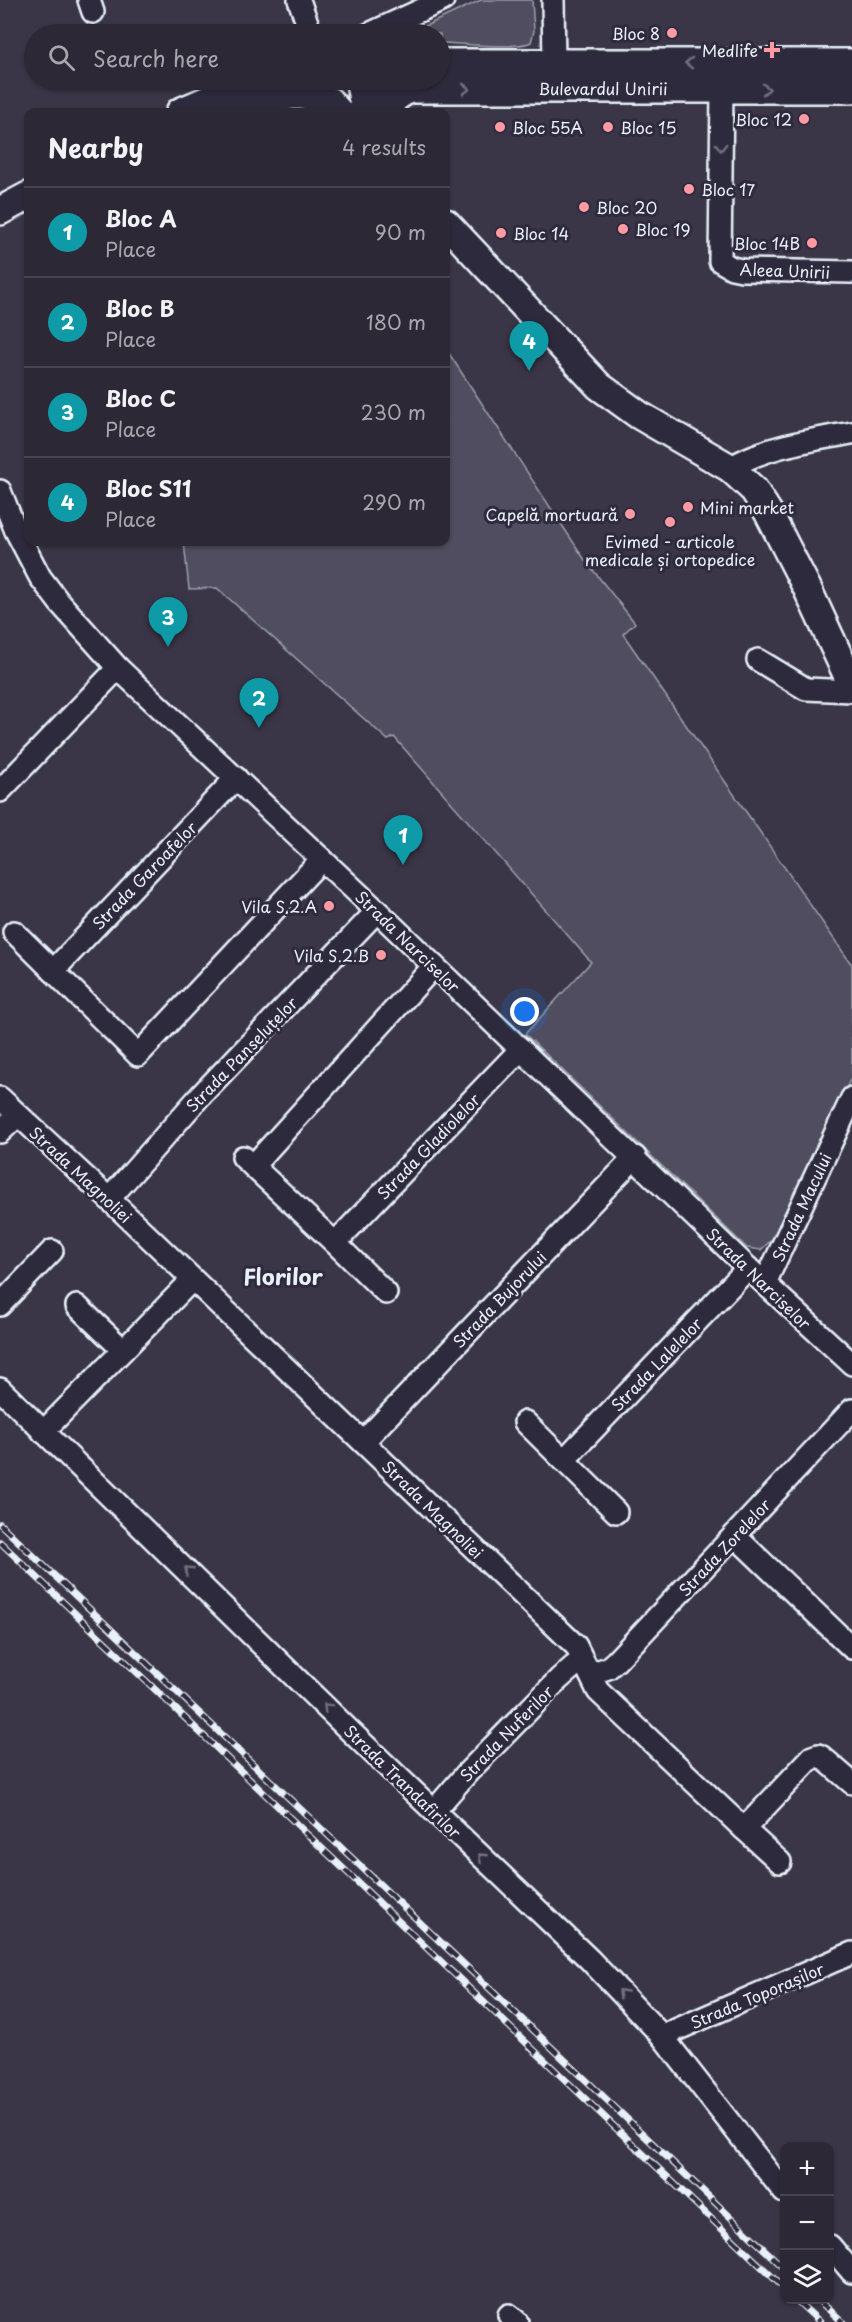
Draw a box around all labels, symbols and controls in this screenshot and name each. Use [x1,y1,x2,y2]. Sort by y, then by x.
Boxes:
place label: Bloc 8 [612,21,660,45]
search box [24,24,450,90]
marker: Bloc 8 [665,26,679,40]
place label: Medlife [702,38,758,62]
icon: search [45,41,78,74]
text: Search here [93,41,219,74]
marker: Medlife [763,41,781,59]
one-way arrow [684,57,693,69]
street label: Bulevardul Unirii [538,76,668,100]
one-way arrow [462,83,471,95]
one-way arrow [762,83,771,95]
place label: Bloc 12 [735,107,792,131]
marker: Bloc 12 [797,112,811,126]
place label: Bloc 55A [512,115,583,139]
place label: Bloc 15 [620,115,676,139]
marker: Bloc 55A [493,120,507,134]
marker: Bloc 15 [601,120,615,134]
text: Nearby [48,128,143,167]
text: 4 results [342,132,426,162]
one-way arrow [715,142,728,151]
place label: Bloc 17 [701,177,755,201]
marker: Bloc 17 [682,182,696,196]
place label: Bloc 20 [596,195,657,219]
marker: Bloc 20 [577,200,591,214]
text: Bloc A [105,201,177,234]
text: 1 [63,217,72,247]
text: 90 m [375,217,426,247]
place label: Bloc 19 [635,217,690,241]
place label: Bloc 14 [513,221,569,245]
marker: Bloc 19 [616,222,630,236]
marker: Bloc 14 [494,226,508,240]
place label: Bloc 14B [734,231,800,255]
text: Place [105,234,156,264]
marker: Bloc 14B [805,236,819,250]
street label: Aleea Unirii [739,256,831,284]
text: Bloc B [105,291,175,324]
text: 2 [60,307,75,337]
text: 180 m [366,307,426,337]
pin: 4 [510,322,548,371]
text: Place [105,324,156,354]
text: Bloc C [105,381,176,414]
text: 3 [61,397,74,427]
text: 230 m [361,397,426,427]
text: Place [105,414,156,444]
text: Bloc S11 [105,471,191,504]
text: 4 [61,487,74,517]
text: 290 m [362,487,426,517]
place label: Mini market [700,495,795,519]
marker: Mini market [681,500,695,514]
place label: Capelă mortuară [485,502,618,526]
text: Place [105,504,156,534]
marker: Capelă mortuară [623,507,637,521]
marker: Evimed - articole medicale și ortopedice [663,515,677,529]
place label: Evimed - articole medicale și ortopedice [585,529,755,571]
pin: 3 [148,598,188,647]
pin: 2 [240,678,278,728]
street label: Strada Garoafelor [86,815,202,934]
pin: 1 [384,816,422,865]
street label: Strada Narciselor [350,885,466,998]
place label: Vila S.2.A [241,894,317,918]
marker: Vila S.2.A [322,899,336,913]
place label: Vila S.2.B [294,943,369,967]
marker: Vila S.2.B [374,948,388,962]
street label: Strada Panseluțelor [180,991,303,1117]
your location [510,997,539,1026]
street label: Strada Gladiolelor [371,1087,485,1204]
street label: Strada Magnoliei [24,1120,138,1228]
street label: Strada Macului [765,1149,837,1265]
street label: Strada Narciselor [701,1222,817,1335]
street label: Strada Bujorului [447,1245,551,1353]
district label: Florilor [243,1259,324,1292]
street label: Strada Lalelelor [605,1311,707,1416]
street label: Strada Magnoliei [377,1454,489,1564]
street label: Strada Zorelelor [672,1493,776,1601]
one-way arrow [184,1567,195,1578]
street label: Strada Nuferilor [454,1679,558,1787]
one-way arrow [323,1704,334,1715]
street label: Strada Trandafirilor [339,1719,467,1844]
one-way arrow [479,1853,489,1864]
street label: Strada Toporașilor [686,1956,828,2034]
one-way arrow [618,1990,629,2000]
map controls [780,2142,834,2304]
button: + [780,2142,834,2196]
button: − [780,2196,834,2250]
button: layers [780,2250,834,2304]

